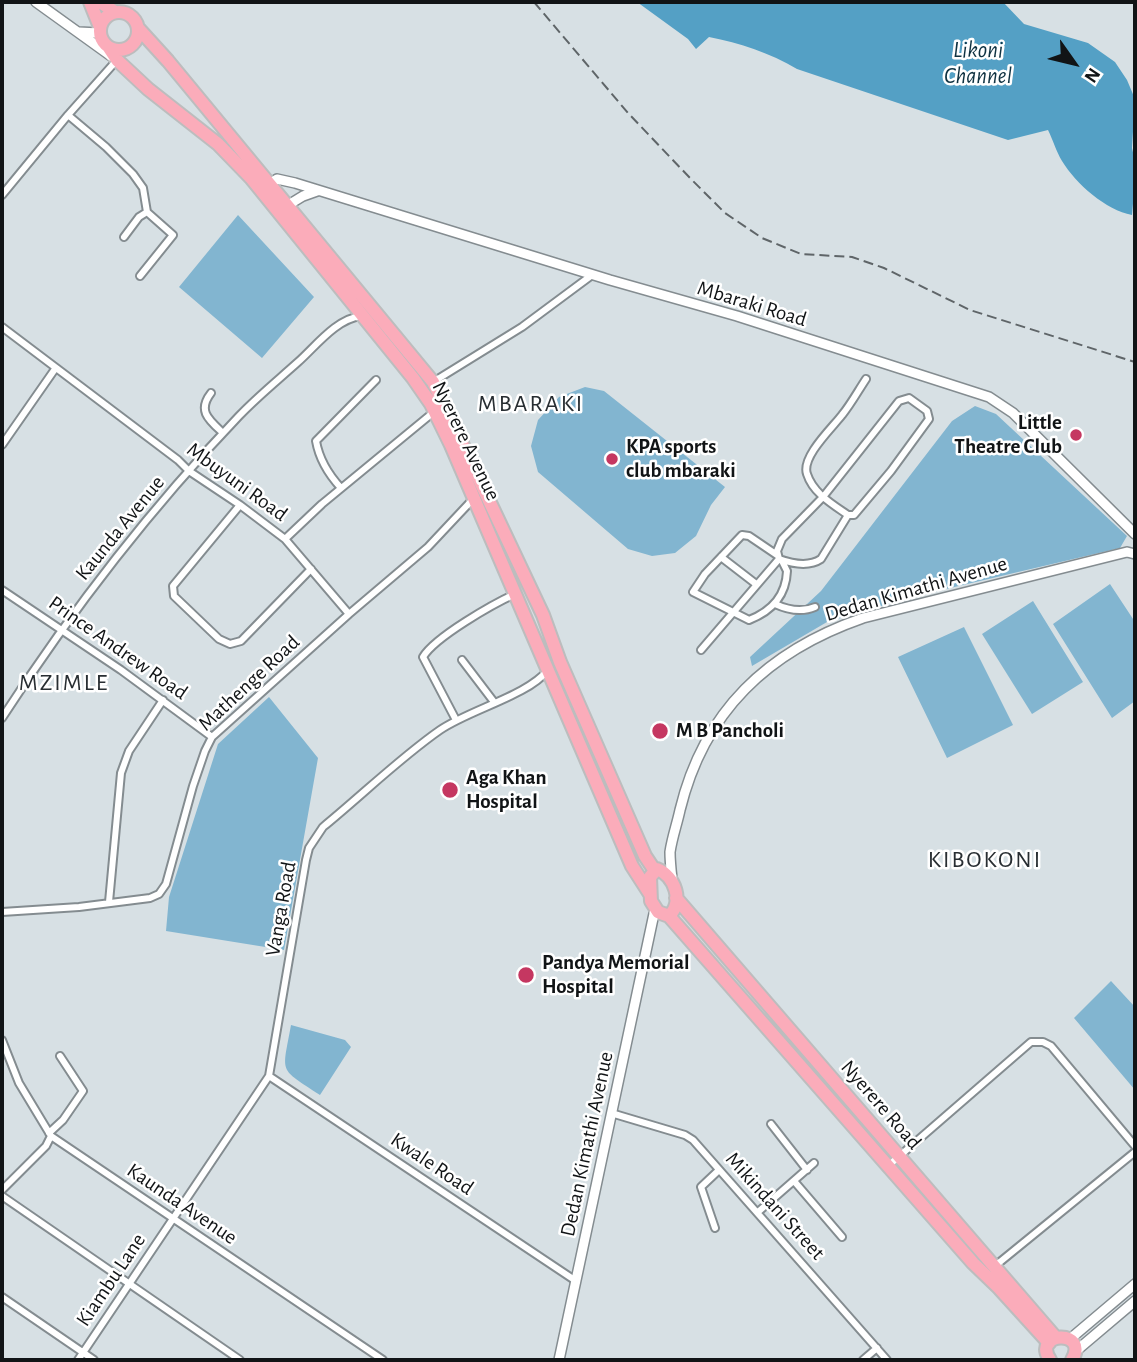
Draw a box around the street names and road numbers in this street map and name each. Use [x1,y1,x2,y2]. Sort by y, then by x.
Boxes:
street label: Mbaraki Road [694,275,810,333]
street label: Nyerere Avenue [426,377,506,505]
street label: Mbuyuni Road [182,437,292,527]
street label: Kaunda Avenue [70,470,170,586]
street label: Dedan Kimathi Avenue [822,551,1010,627]
street label: Prince Andrew Road [44,591,192,705]
street label: Mathenge Road [193,630,305,736]
street label: Vanga Road [260,860,302,958]
street label: Dedan Kimathi Avenue [555,1049,619,1239]
street label: Nyerere Road [835,1055,927,1155]
street label: Kwale Road [386,1127,478,1201]
street label: Mikindani Street [720,1147,830,1265]
street label: Kaunda Avenue [122,1158,242,1250]
street label: Kiambu Lane [71,1229,151,1331]

